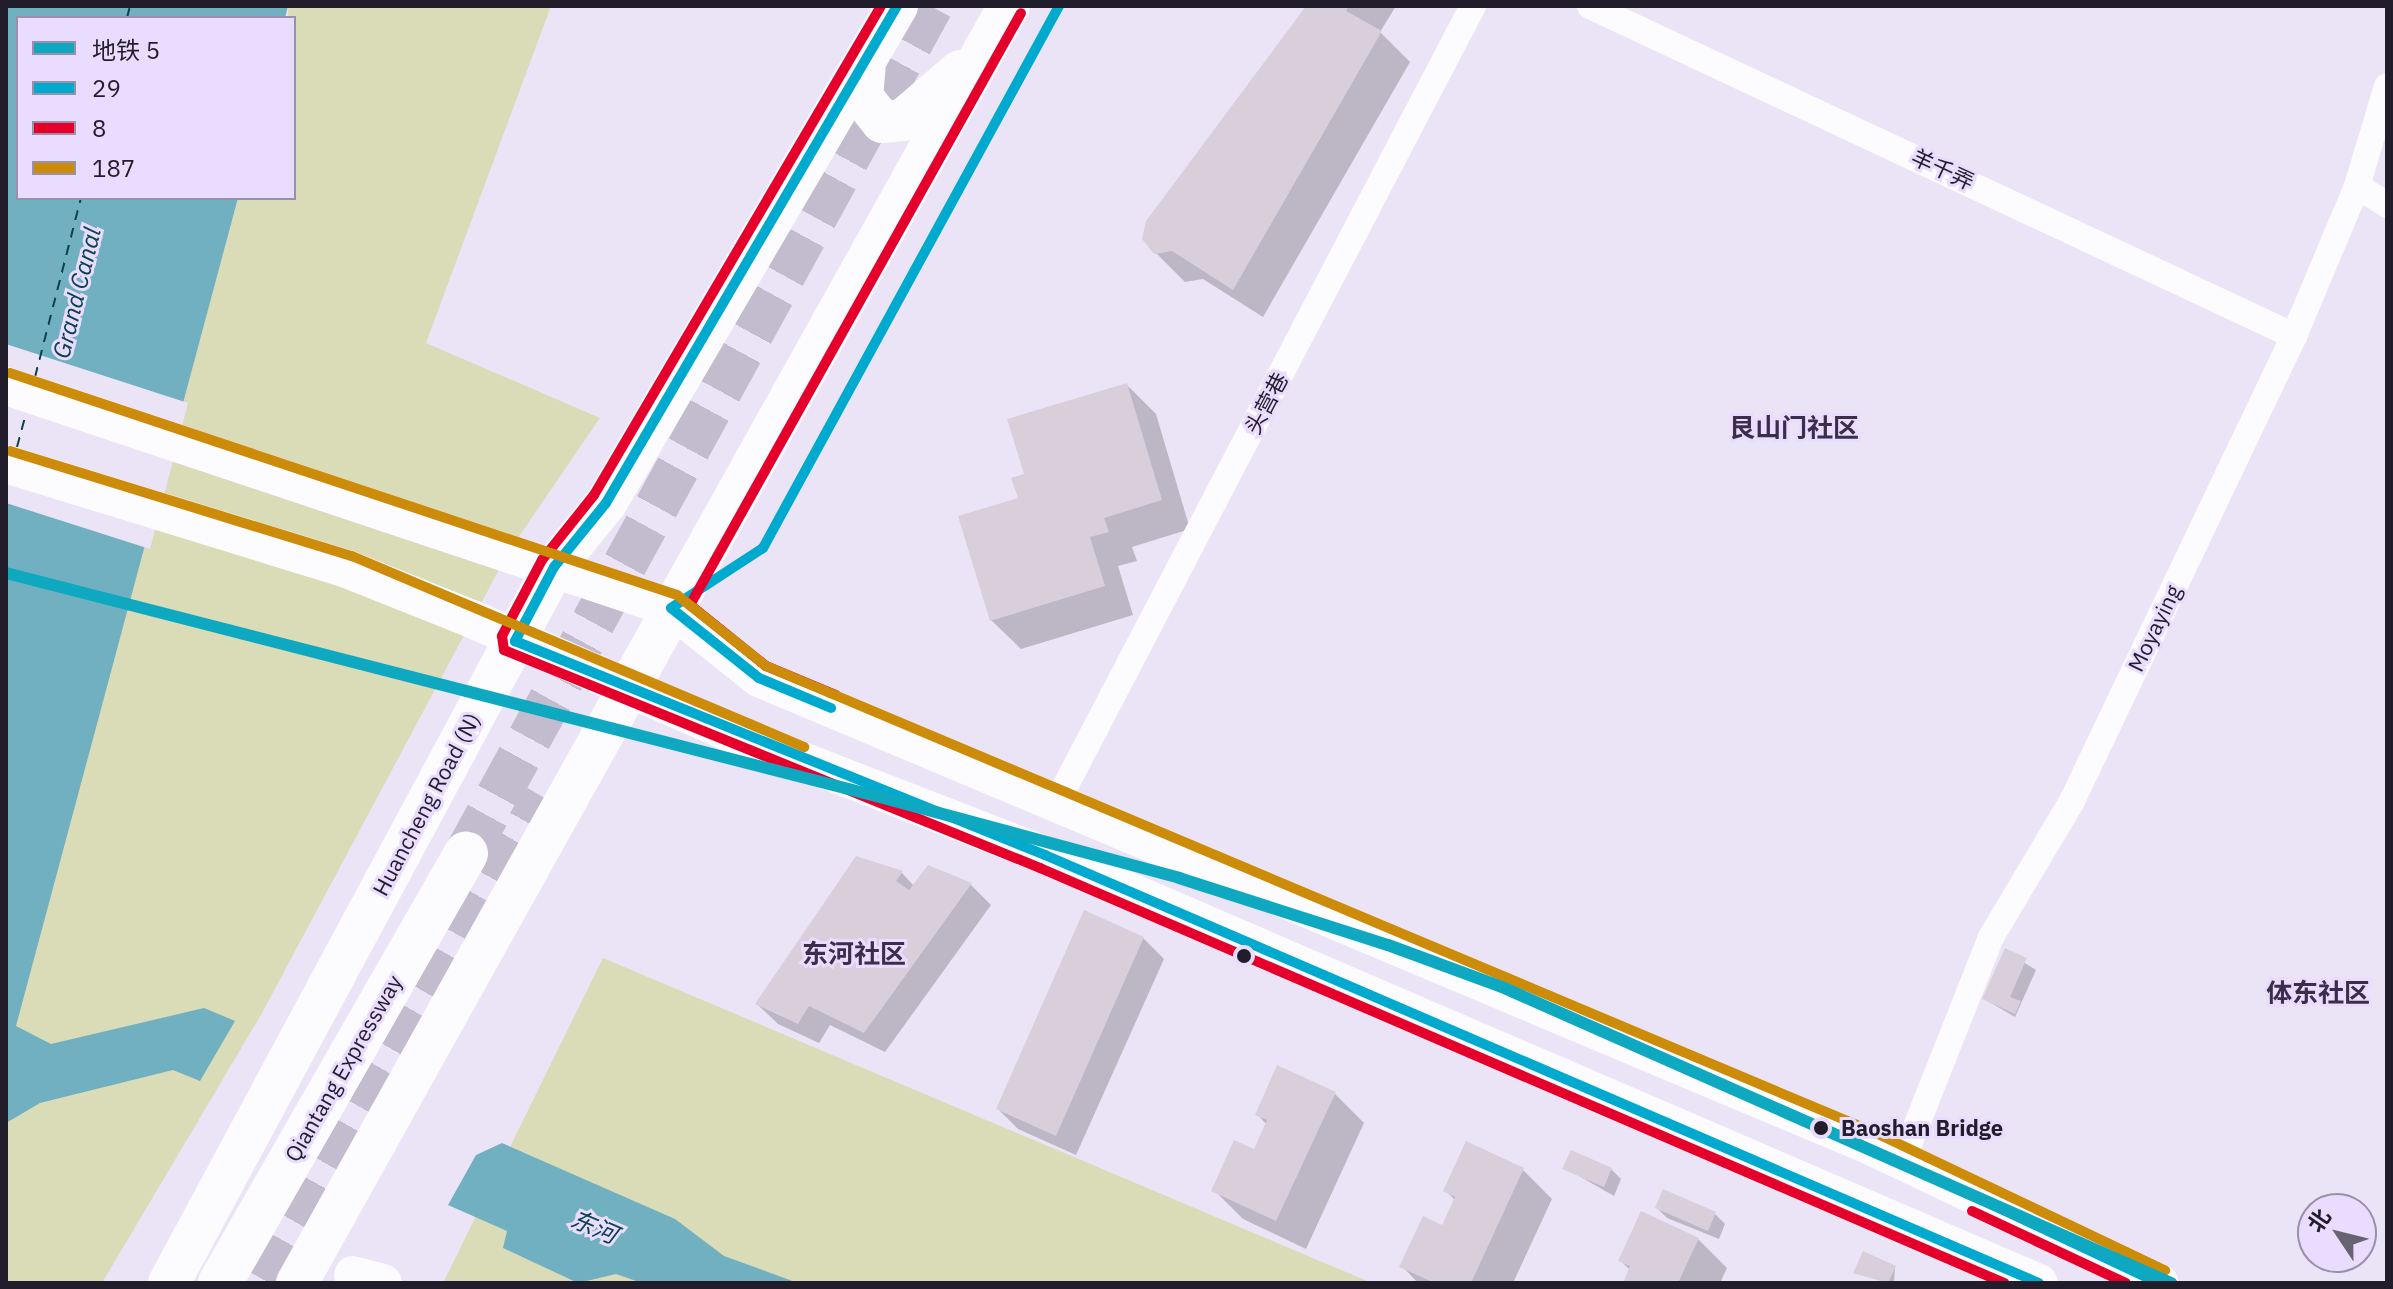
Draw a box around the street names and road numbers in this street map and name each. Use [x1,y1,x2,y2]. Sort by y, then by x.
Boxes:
street label: 羊千弄 [1908,143,1978,195]
street label: 头营巷 [1239,368,1293,438]
street label: Moyaying [2122,580,2186,676]
street label: Huancheng Road (N) [367,708,485,900]
street label: Qiantang Expressway [279,970,407,1166]

